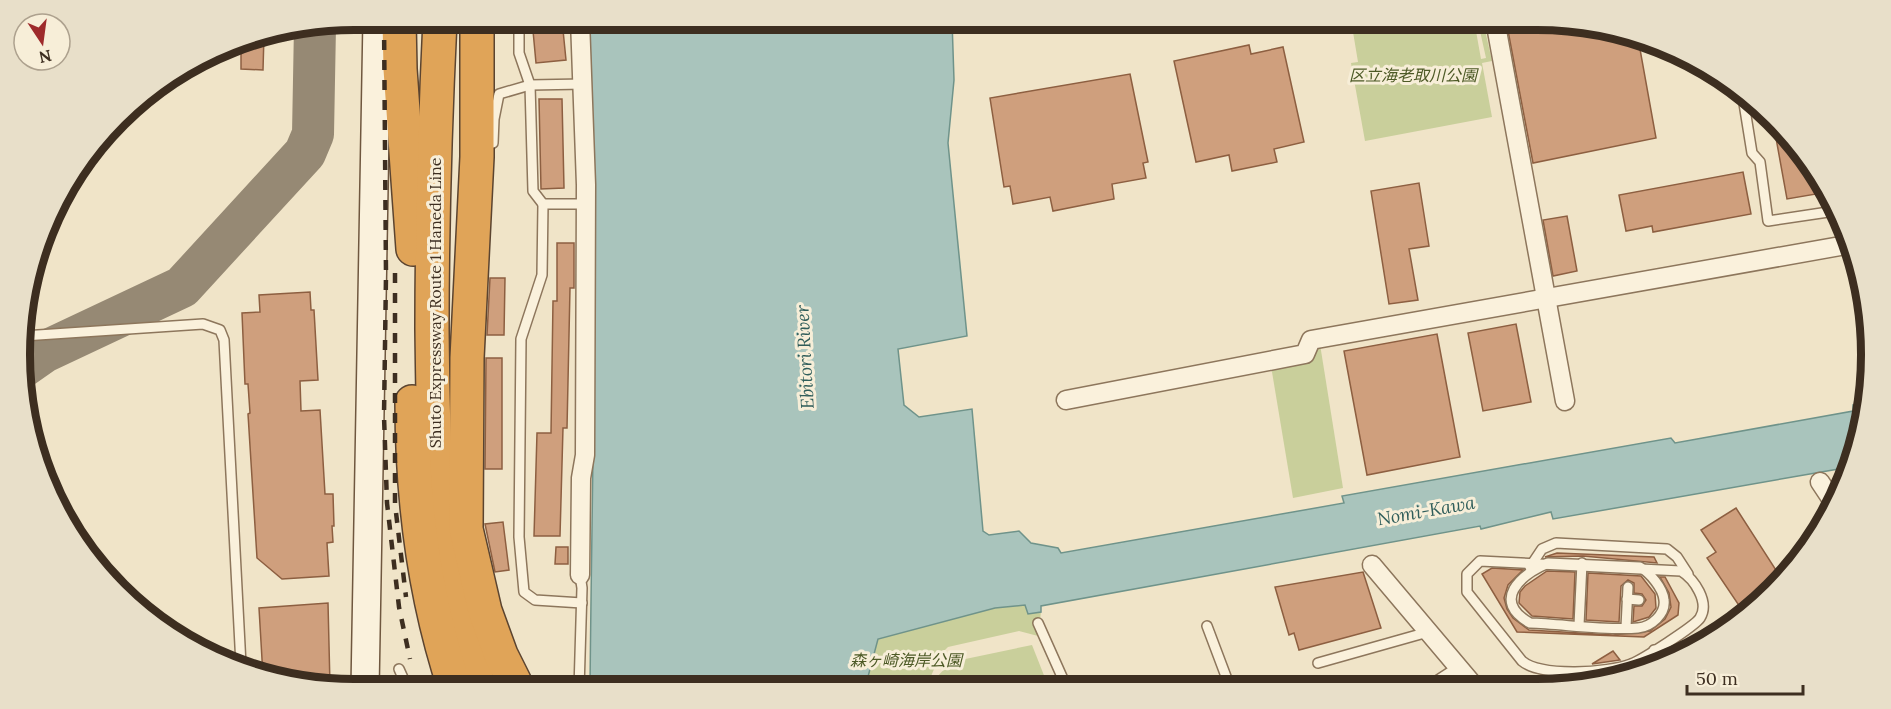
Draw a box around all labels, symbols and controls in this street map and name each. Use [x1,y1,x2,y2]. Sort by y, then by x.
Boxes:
north arrow [12,12,72,72]
text: N [37,45,54,68]
park label: 区立海老取川公園 [1349,65,1479,85]
street label: Shuto Expressway Route 1 Haneda Line [425,157,445,448]
water label: Ebitori River [790,304,819,410]
water label: Nomi-Kawa [1375,491,1477,530]
park label: 森ヶ崎海岸公園 [850,650,964,670]
scale bar [1687,658,1802,696]
text: 50 m [1696,667,1738,690]

